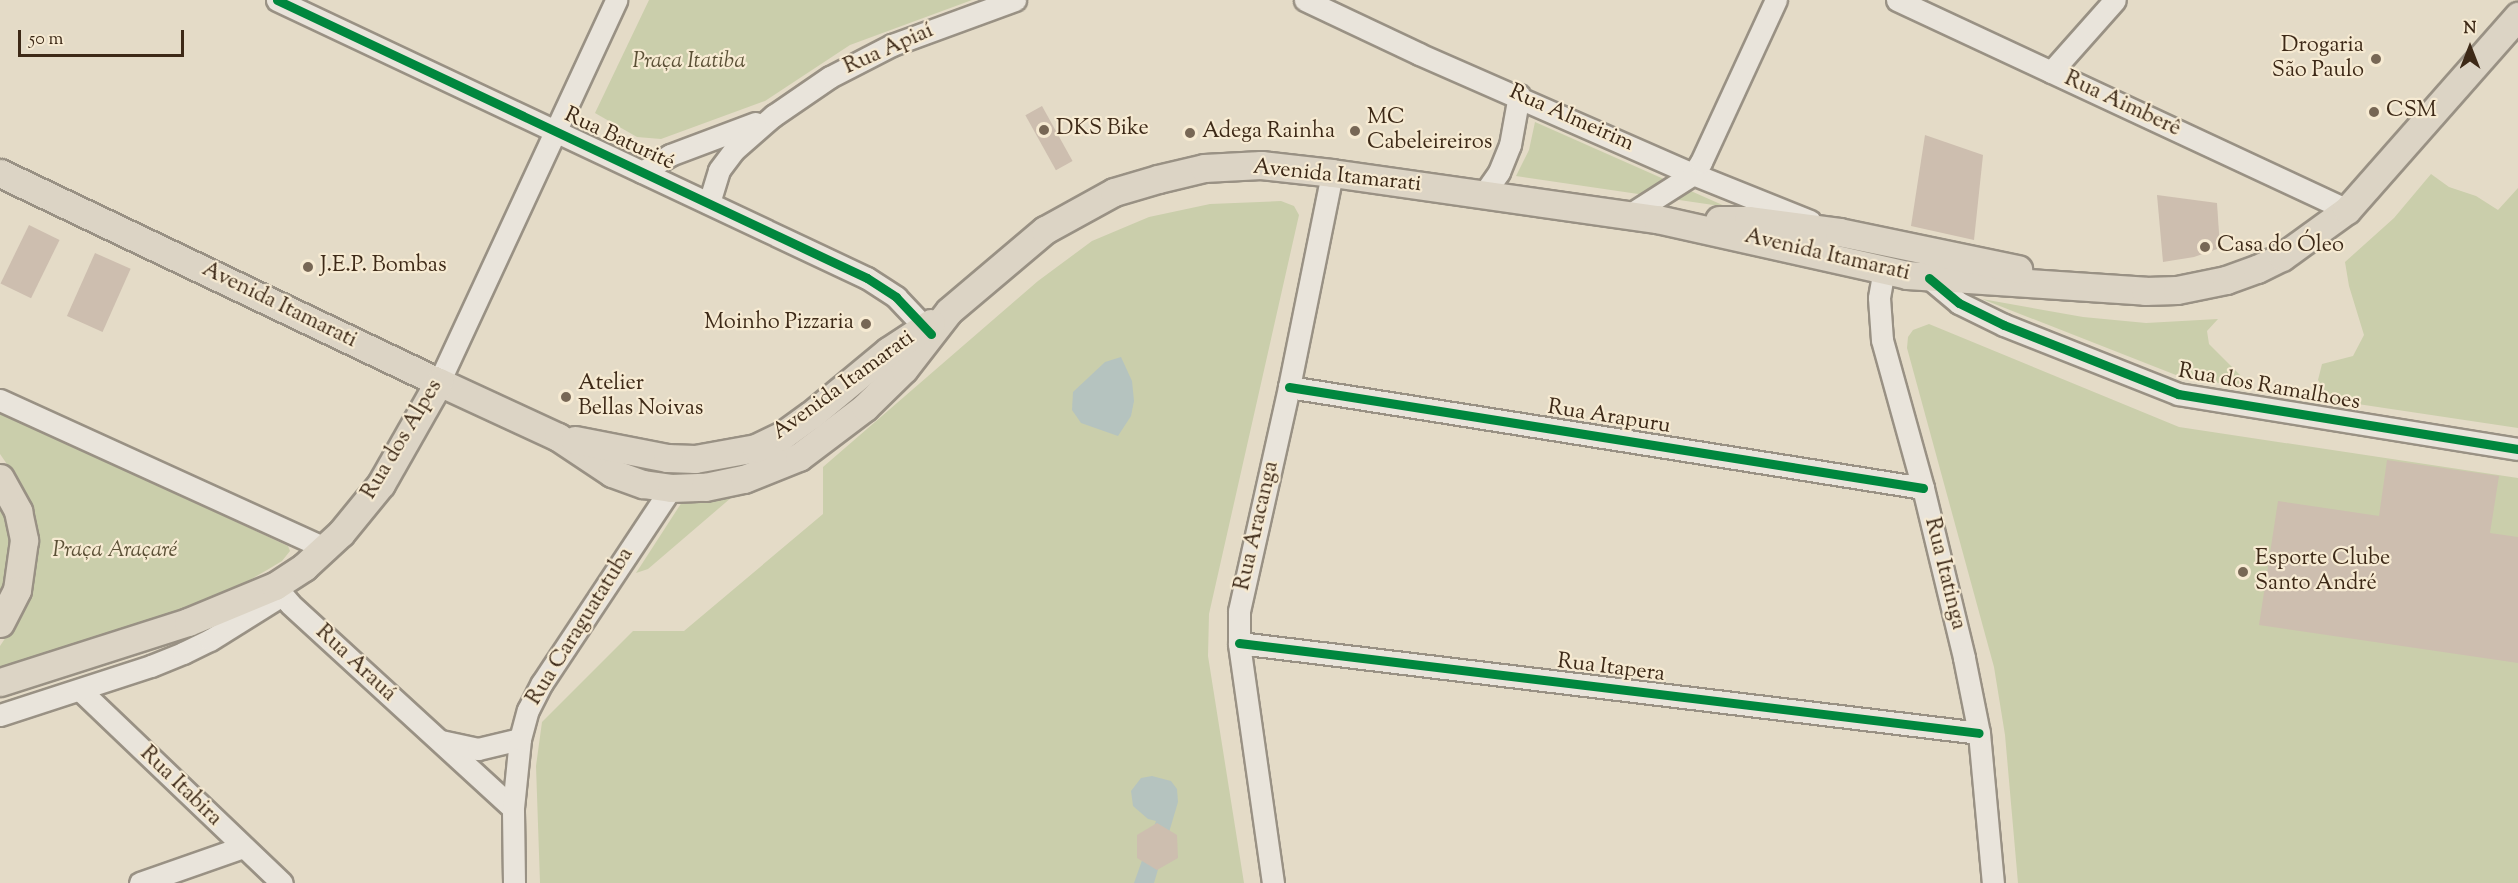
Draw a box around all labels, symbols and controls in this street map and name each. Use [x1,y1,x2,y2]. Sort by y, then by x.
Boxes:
scale bar [21,18,188,56]
north arrow [2440,18,2500,78]
text: N [2464,18,2476,41]
street label: Rua Apiaí [840,19,938,81]
text: 50 m [29,27,63,53]
place label: Drogaria São Paulo [2272,33,2364,84]
park label: Praça Itatiba [632,50,746,76]
marker: Drogaria São Paulo [2369,52,2383,66]
street label: Rua Aimberê [2060,67,2184,143]
street label: Rua Almeirim [1505,80,1637,158]
place label: CSM [2386,99,2437,125]
street label: Rua Baturité [560,103,678,177]
place label: MC Cabeleireiros [1367,105,1492,156]
marker: CSM [2367,105,2381,119]
place label: DKS Bike [1056,117,1149,143]
place label: Adega Rainha [1202,120,1335,146]
marker: DKS Bike [1037,123,1051,137]
marker: MC Cabeleireiros [1348,124,1362,138]
marker: Adega Rainha [1183,126,1197,140]
street label: Avenida Itamarati [1252,155,1422,199]
street label: Avenida Itamarati [1742,224,1912,288]
place label: Casa do Óleo [2217,234,2344,260]
marker: Casa do Óleo [2198,240,2212,254]
place label: J.E.P. Bombas [320,254,447,280]
street label: Avenida Itamarati [197,257,361,355]
marker: J.E.P. Bombas [301,260,315,274]
place label: Moinho Pizzaria [704,311,854,337]
marker: Moinho Pizzaria [859,317,873,331]
street label: Avenida Itamarati [768,326,920,446]
street label: Rua dos Ramalhoes [2176,359,2362,417]
place label: Atelier Bellas Noivas [578,371,703,422]
street label: Rua dos Alpes [357,375,449,505]
marker: Atelier Bellas Noivas [559,390,573,404]
street label: Rua Arapuru [1546,395,1672,441]
street label: Rua Aracanga [1230,459,1286,593]
street label: Rua Itatinga [1917,515,1971,633]
park label: Praça Araçaré [53,539,177,565]
street label: Rua Caraguatatuba [522,543,640,711]
place label: Esporte Clube Santo André [2255,546,2390,598]
marker: Esporte Clube Santo André [2236,565,2250,579]
street label: Rua Arauá [309,620,401,708]
street label: Rua Itapera [1556,649,1666,689]
street label: Rua Itabira [133,741,227,833]

